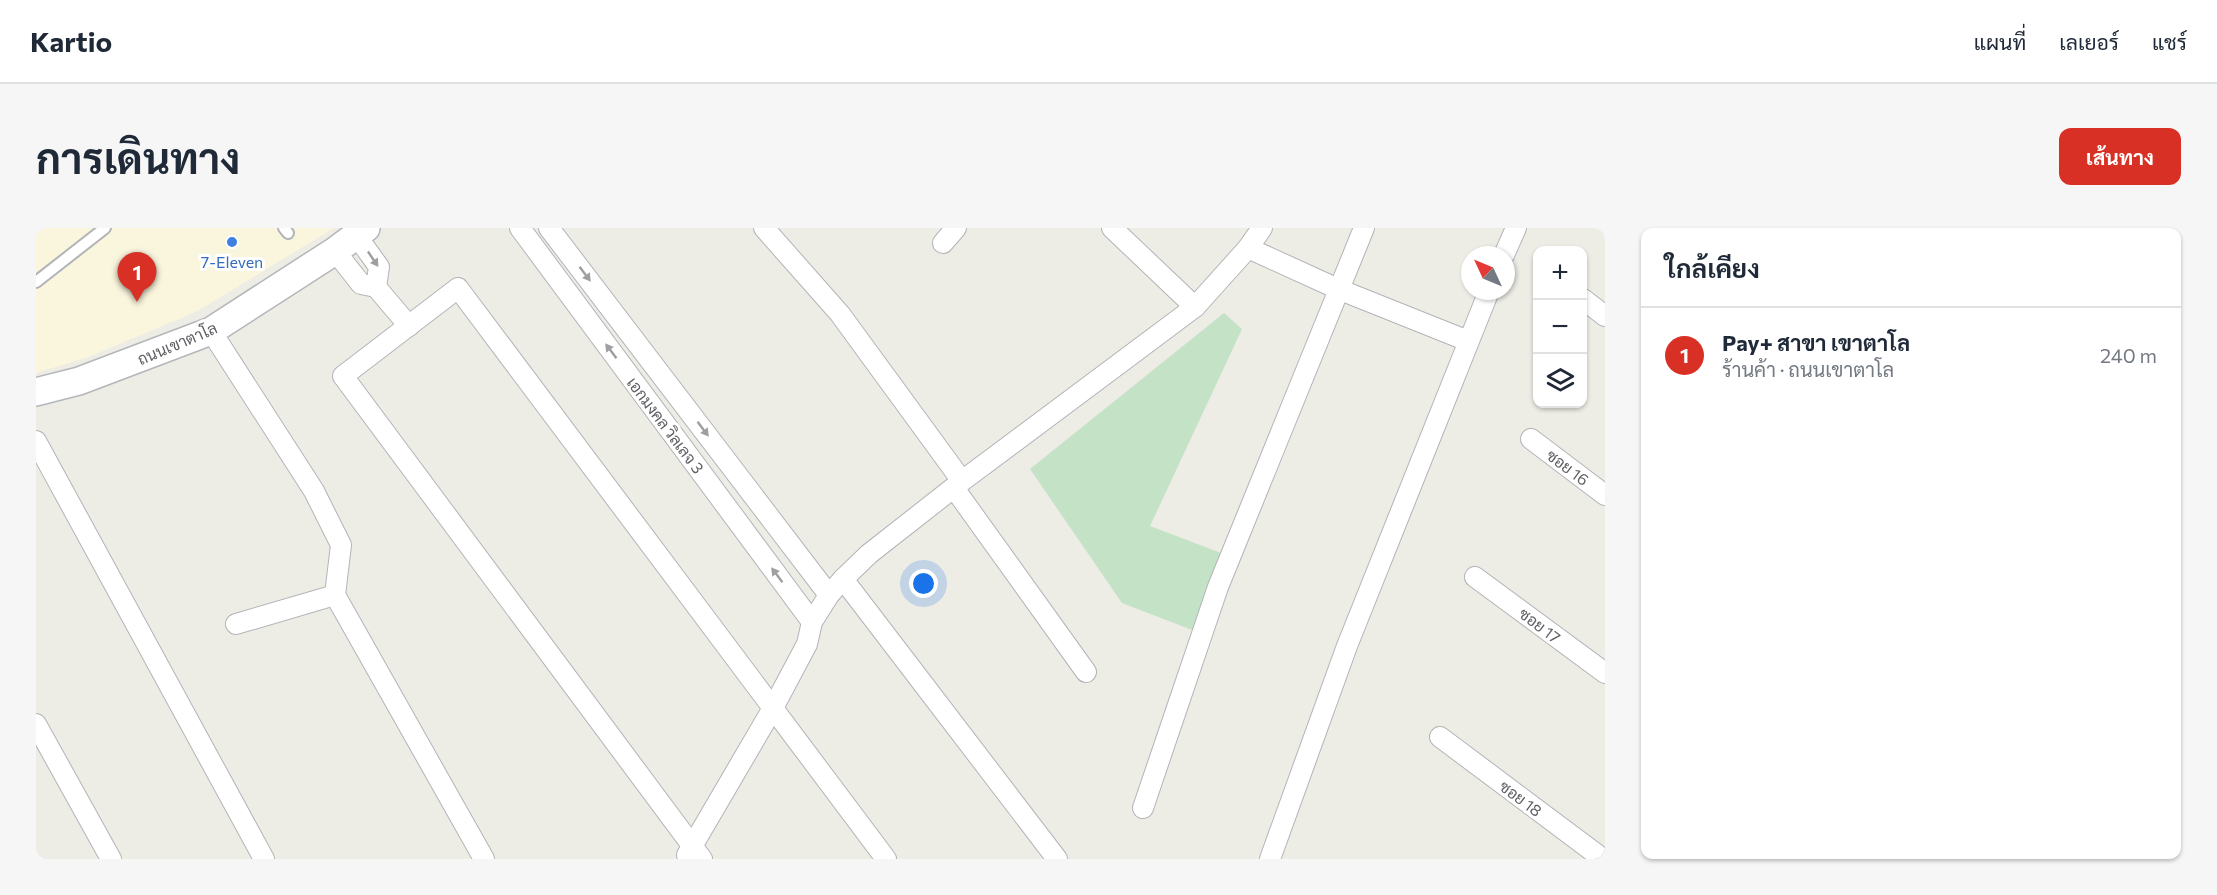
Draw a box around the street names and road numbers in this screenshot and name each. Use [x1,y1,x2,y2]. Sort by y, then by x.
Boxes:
street label: ถนนเขาตาโล [134,317,220,368]
street label: เอกมงคล วิลเลจ 3 [624,373,708,477]
street label: ซอย 16 [1543,445,1593,489]
street label: ซอย 17 [1516,603,1564,647]
street label: ซอย 18 [1496,776,1546,820]

